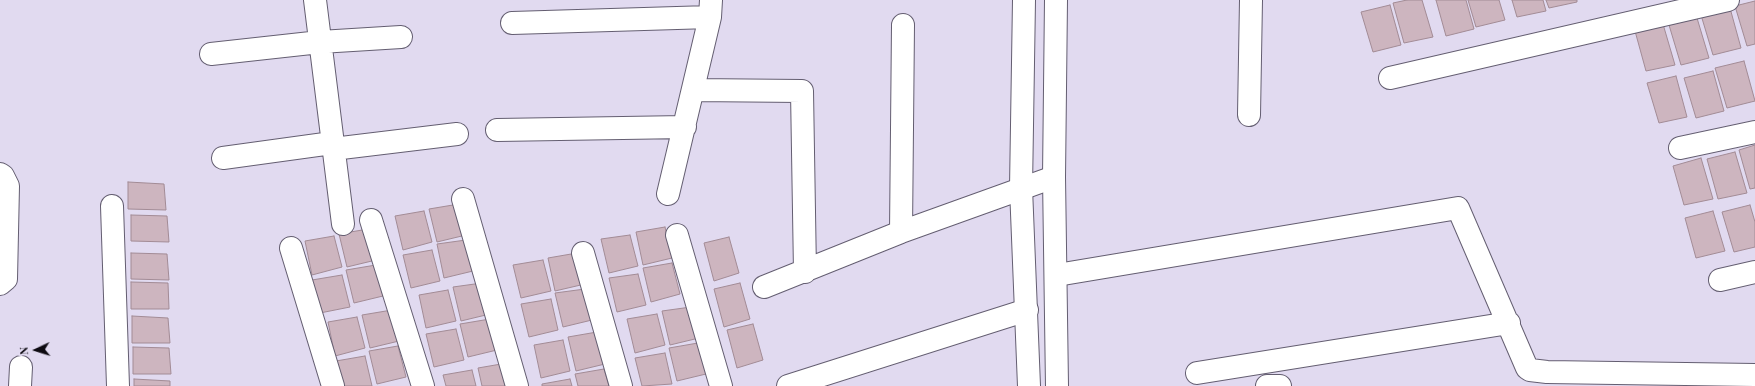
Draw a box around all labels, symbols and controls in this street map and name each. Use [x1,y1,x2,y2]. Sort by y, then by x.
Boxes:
north arrow [16,330,56,370]
text: N [16,346,31,355]

